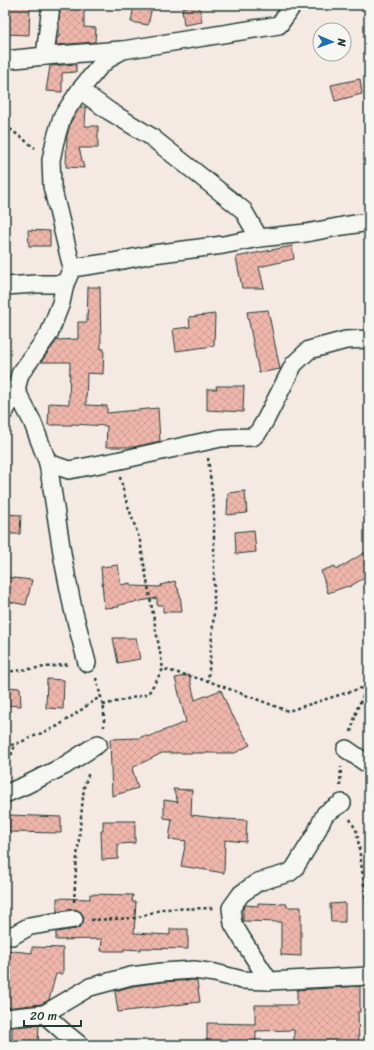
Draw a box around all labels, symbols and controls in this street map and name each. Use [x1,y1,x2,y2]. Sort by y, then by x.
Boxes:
north arrow [312,22,352,62]
text: N [332,37,351,47]
scale bar [24,1002,81,1028]
text: 20 m [30,1005,57,1027]

